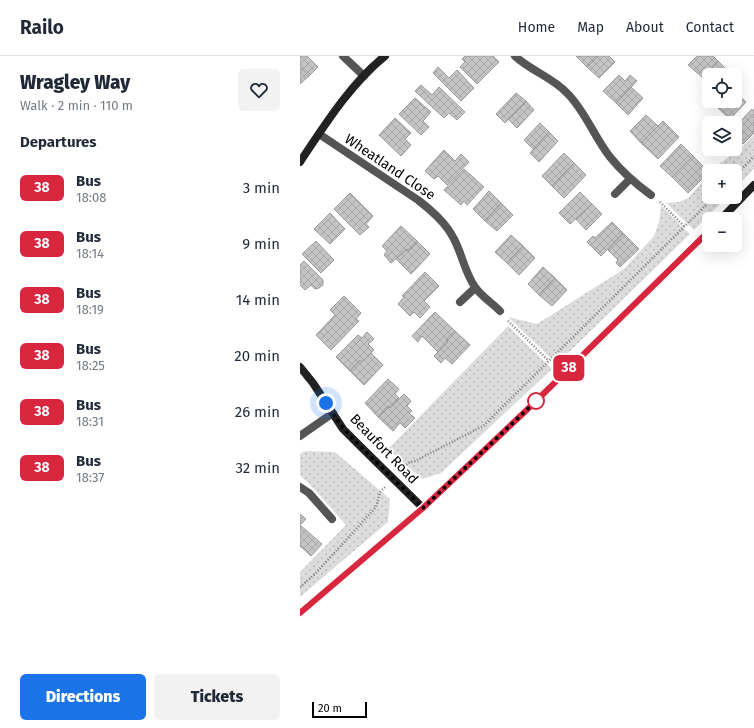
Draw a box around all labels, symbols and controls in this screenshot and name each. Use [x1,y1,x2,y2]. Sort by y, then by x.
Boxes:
text: Railo [20,16,64,39]
text: Home [518,19,555,36]
text: Map [577,19,604,36]
text: About [626,19,664,36]
text: Contact [686,19,734,36]
map controls [702,68,742,252]
button: locate [702,68,742,108]
button: heart [238,69,280,111]
text: Wragley Way [20,71,130,94]
text: Walk · 2 min · 110 m [20,98,133,113]
button: layers [702,116,742,156]
street label: Wheatland Close [341,130,439,204]
text: Departures [20,133,97,151]
button: + [702,164,742,204]
text: Bus [76,172,101,190]
text: 38 [34,179,50,196]
text: 3 min [243,179,280,197]
text: 18:08 [76,190,106,205]
button: − [702,212,742,252]
text: Bus [76,228,101,246]
text: 38 [34,235,50,252]
text: 9 min [242,235,280,253]
text: 18:14 [76,246,104,261]
text: Bus [76,284,101,302]
text: 38 [34,291,50,308]
text: 14 min [236,291,280,309]
text: 18:19 [76,302,104,317]
text: Bus [76,340,101,358]
text: 38 [34,347,50,364]
text: 20 min [234,347,280,365]
line badge: 38 [551,355,587,381]
text: 18:25 [76,358,105,373]
text: 38 [561,359,577,376]
unlabelled marker [527,392,545,410]
your location [316,393,336,413]
text: Bus [76,396,101,414]
text: 38 [34,403,50,420]
text: 26 min [235,403,280,421]
street label: Beaufort Road [346,410,422,488]
text: 18:31 [76,414,104,429]
text: Bus [76,452,101,470]
text: 38 [34,459,50,476]
text: 32 min [235,459,280,477]
text: 18:37 [76,470,104,485]
button: Directions [20,674,146,720]
button: Tickets [154,674,280,720]
scale bar [312,700,367,719]
text: 20 m [318,702,342,715]

